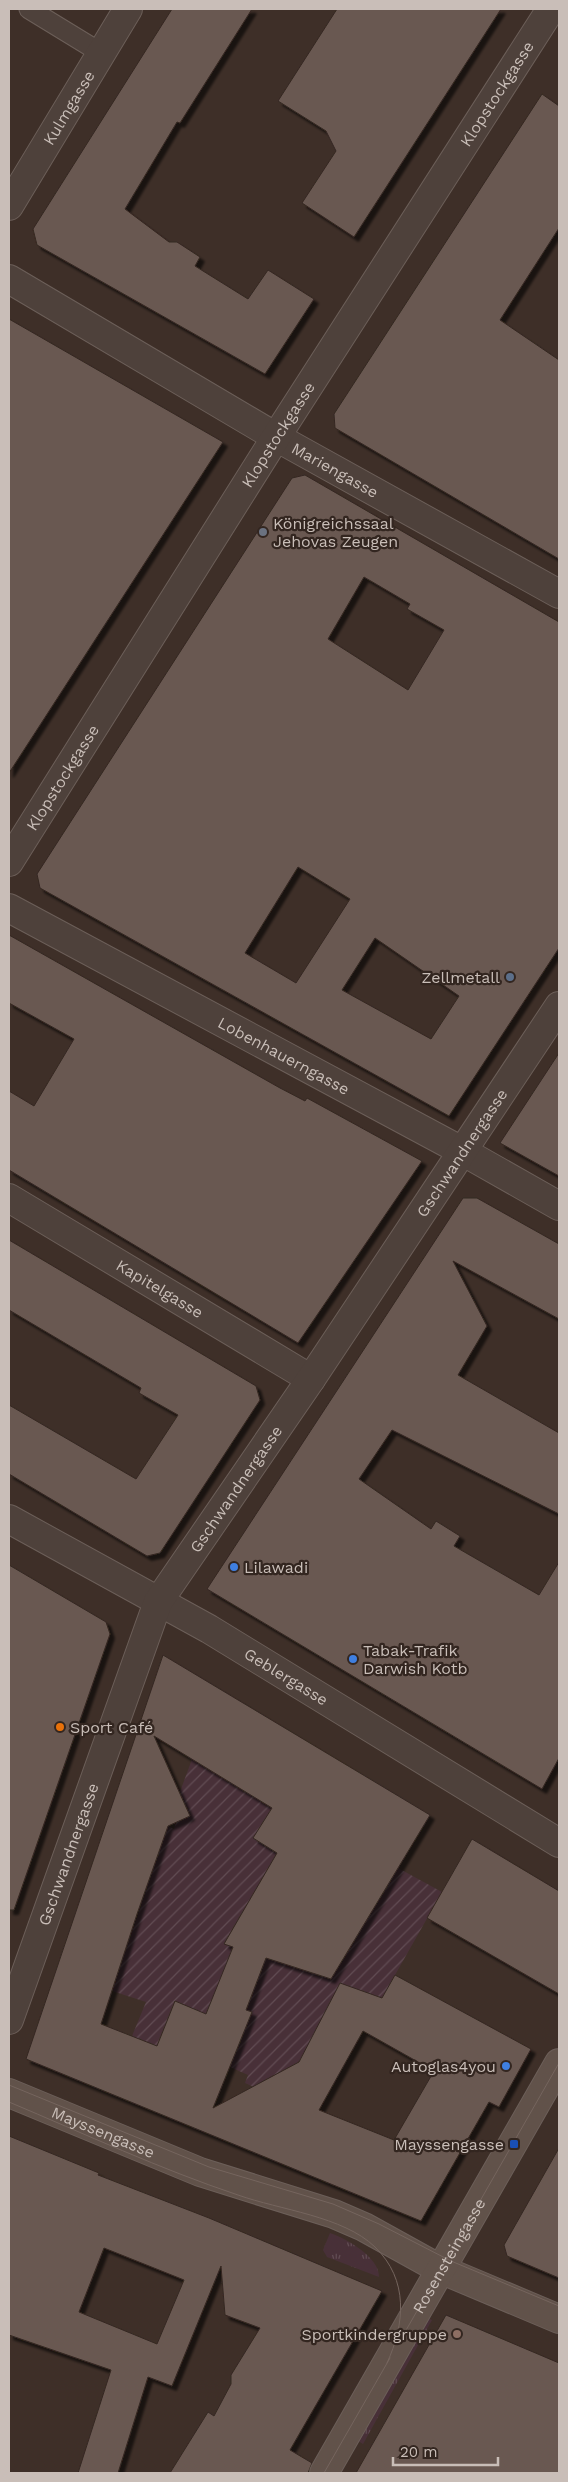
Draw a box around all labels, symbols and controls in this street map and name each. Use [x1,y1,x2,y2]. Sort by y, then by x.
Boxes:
street label: Klopstockgasse [456,37,537,150]
street label: Kulmgasse [39,67,98,148]
street label: Klopstockgasse [237,378,319,491]
street label: Mariengasse [289,438,382,502]
place label: Königreichssaal Jehovas Zeugen [273,514,398,551]
marker: Königreichssaal Jehovas Zeugen [257,526,269,538]
street label: Klopstockgasse [22,721,103,834]
place label: Zellmetall [421,968,500,987]
marker: Zellmetall [504,971,516,983]
street label: Lobenhauerngasse [215,1013,353,1098]
street label: Gschwandnergasse [412,1085,511,1220]
street label: Kapitelgasse [113,1255,207,1322]
street label: Gschwandnergasse [185,1422,286,1556]
place label: Lilawadi [244,1558,308,1577]
marker: Lilawadi [228,1561,240,1573]
place label: Tabak-Trafik Darwish Kotb [363,1641,468,1678]
street label: Geblergasse [241,1643,332,1709]
marker: Tabak-Trafik Darwish Kotb [347,1653,359,1665]
place label: Sport Café [70,1718,153,1737]
marker: Sport Café [54,1721,66,1733]
street label: Gschwandnergasse [34,1780,102,1928]
place label: Autoglas4you [391,2057,496,2076]
marker: Autoglas4you [500,2060,512,2072]
street label: Mayssengasse [49,2102,158,2162]
place label: Mayssengasse [394,2135,504,2154]
marker: Mayssengasse [508,2138,520,2150]
street label: Rosensteingasse [408,2195,489,2317]
place label: Sportkindergruppe [302,2325,447,2344]
marker: Sportkindergruppe [451,2328,463,2340]
scale bar [393,2434,498,2466]
text: 20 m [400,2443,438,2461]

